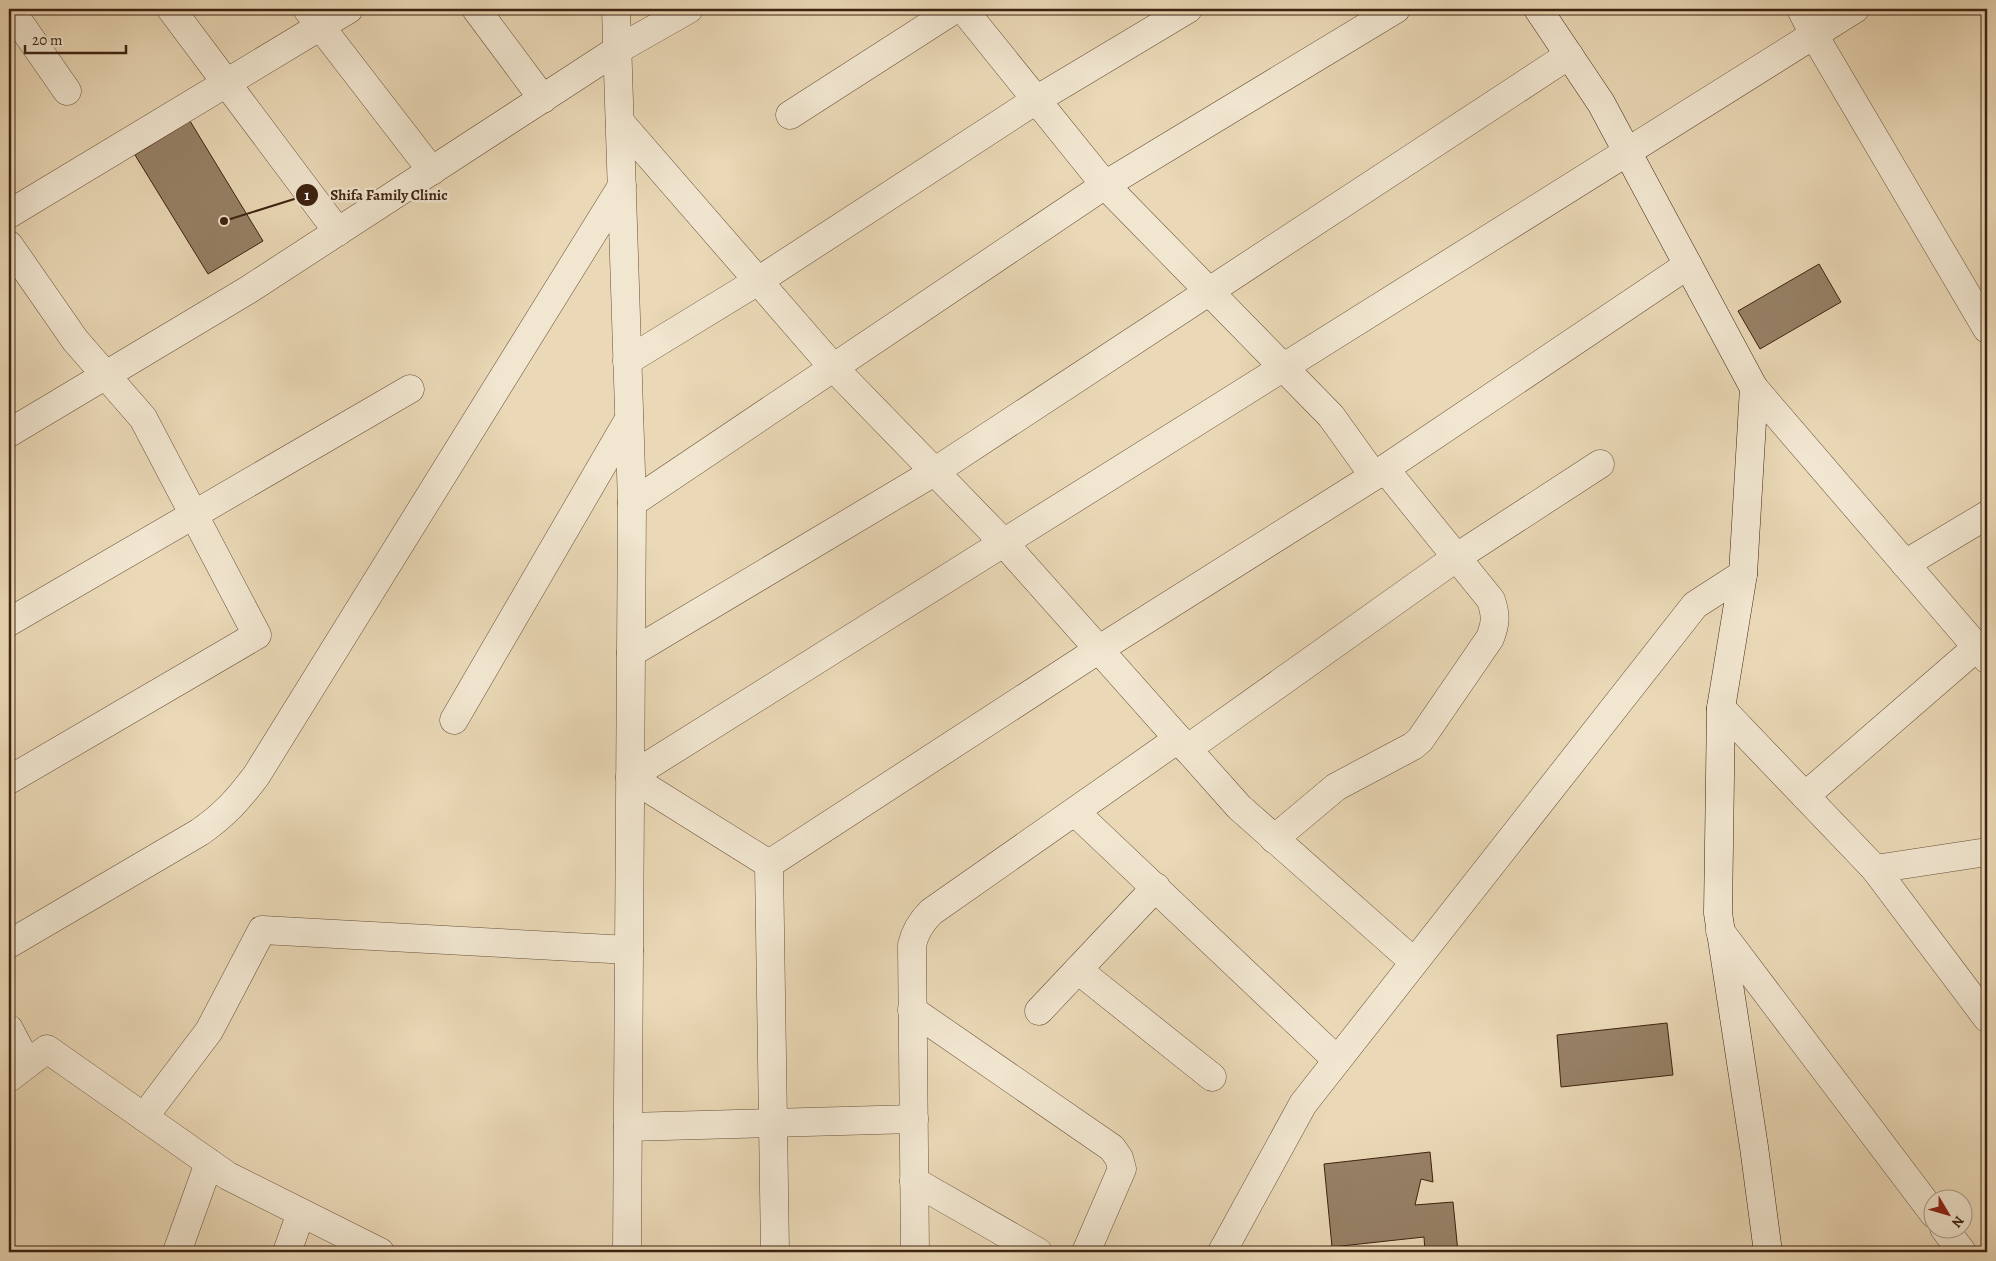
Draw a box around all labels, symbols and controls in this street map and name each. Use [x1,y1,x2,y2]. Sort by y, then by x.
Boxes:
scale bar [25,22,126,54]
text: 20 m [32,30,63,50]
callout: Shifa Family Clinic [295,180,457,210]
text: 1 [304,185,310,205]
text: Shifa Family Clinic [330,185,448,205]
north arrow [1924,1188,1974,1238]
text: N [1947,1212,1968,1232]

